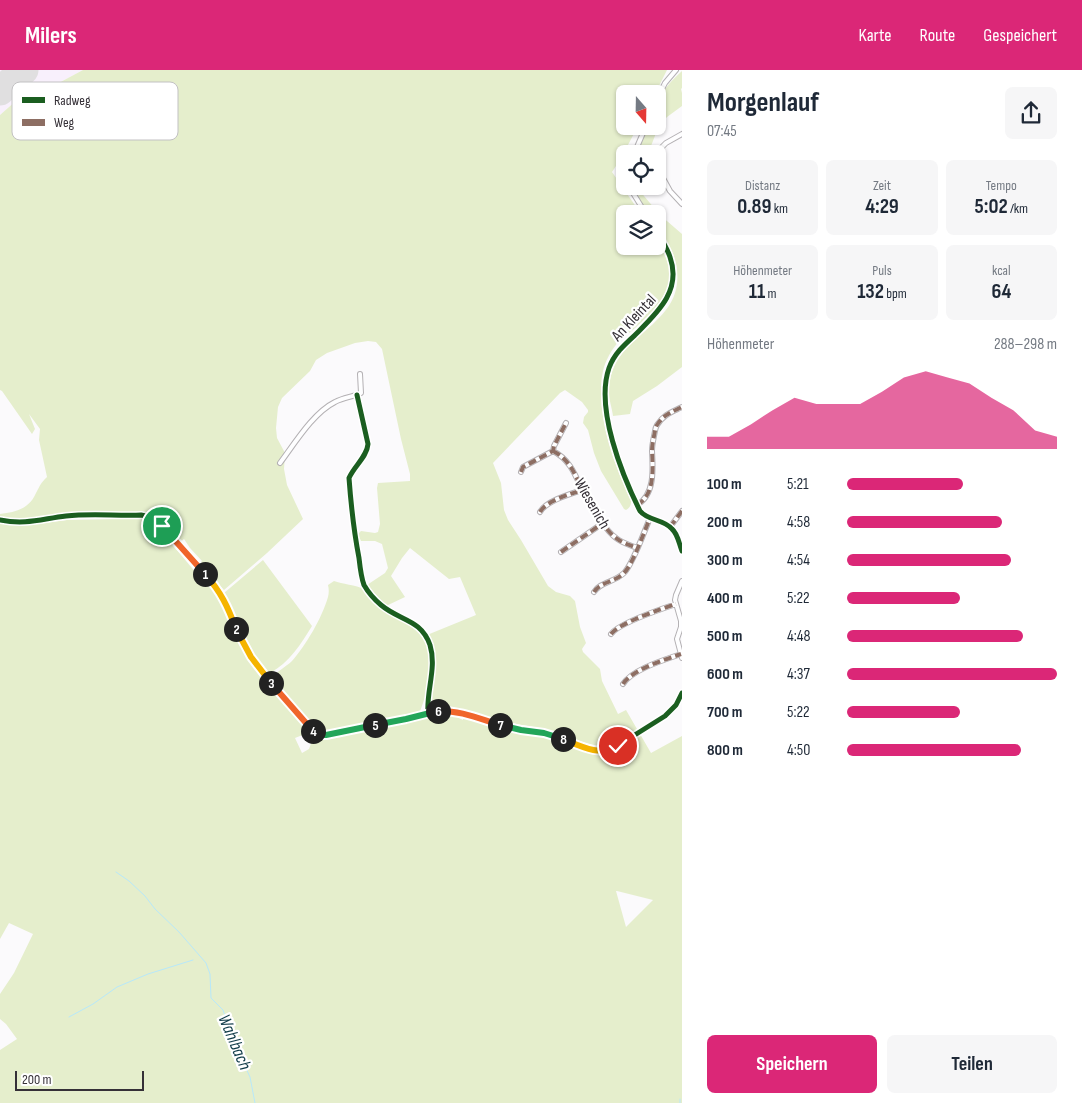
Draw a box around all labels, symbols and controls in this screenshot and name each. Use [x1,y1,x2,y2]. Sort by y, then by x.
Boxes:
text: Milers [25,21,77,50]
text: Karte [859,25,892,46]
text: Route [920,25,955,46]
text: Gespeichert [983,25,1057,46]
legend [12,82,178,140]
north arrow [616,85,666,135]
map controls [616,85,666,255]
text: Morgenlauf [707,86,819,119]
button: share [1005,87,1057,139]
text: Radweg [54,92,91,109]
text: Weg [54,114,75,131]
text: 07:45 [707,122,737,141]
button: locate [616,145,666,195]
text: Distanz [745,177,780,194]
text: Zeit [873,177,891,194]
text: Tempo [986,177,1017,194]
text: 0.89 [737,194,771,219]
text: 4:29 [865,194,899,219]
text: 5:02 [975,194,1008,219]
text: km [771,200,788,217]
text: /km [1008,200,1028,217]
button: layers [616,205,666,255]
text: Höhenmeter [733,262,792,279]
text: Puls [872,262,892,279]
text: kcal [992,262,1011,279]
text: 11 [749,279,765,304]
text: 132 [857,279,884,304]
text: 64 [991,279,1011,304]
text: m [765,285,777,302]
text: bpm [884,285,907,302]
street label: An Kleintal [607,291,661,346]
text: Höhenmeter [707,335,774,354]
text: 288–298 m [994,335,1057,354]
street label: Wiesenich [570,475,614,532]
text: 100 m [707,475,742,494]
text: 5:21 [787,475,809,494]
pin [141,505,183,547]
icon: arrive [148,512,176,540]
text: 200 m [707,513,742,532]
text: 4:58 [787,513,810,532]
text: 300 m [707,551,743,570]
text: 4:54 [787,551,810,570]
pin: 1 [192,562,218,586]
text: 1 [203,566,208,583]
text: 400 m [707,589,743,608]
text: 5:22 [787,589,810,608]
pin: 2 [224,616,248,642]
text: 2 [233,621,240,638]
text: 500 m [707,627,742,646]
text: 4:48 [787,627,810,646]
text: 600 m [707,665,743,684]
text: 4:37 [787,665,810,684]
pin: 3 [258,670,284,696]
text: 3 [268,675,275,692]
pin: 6 [426,698,450,724]
text: 6 [435,703,442,720]
text: 700 m [707,703,742,722]
text: 5:22 [787,703,810,722]
pin: 5 [362,712,388,738]
pin: 7 [488,712,512,738]
text: 5 [372,717,379,734]
text: 7 [497,717,504,734]
pin: 4 [300,718,326,744]
text: 4 [310,723,317,740]
pin [597,725,639,767]
pin: 8 [550,726,576,752]
text: 8 [560,731,567,748]
icon: check [604,732,632,760]
text: 800 m [707,741,743,760]
text: 4:50 [787,741,810,760]
water label: Wahlbach [213,1011,256,1074]
button: Speichern [707,1035,877,1093]
button: Teilen [887,1035,1057,1093]
scale bar [15,1068,144,1091]
text: 200 m [22,1071,51,1088]

